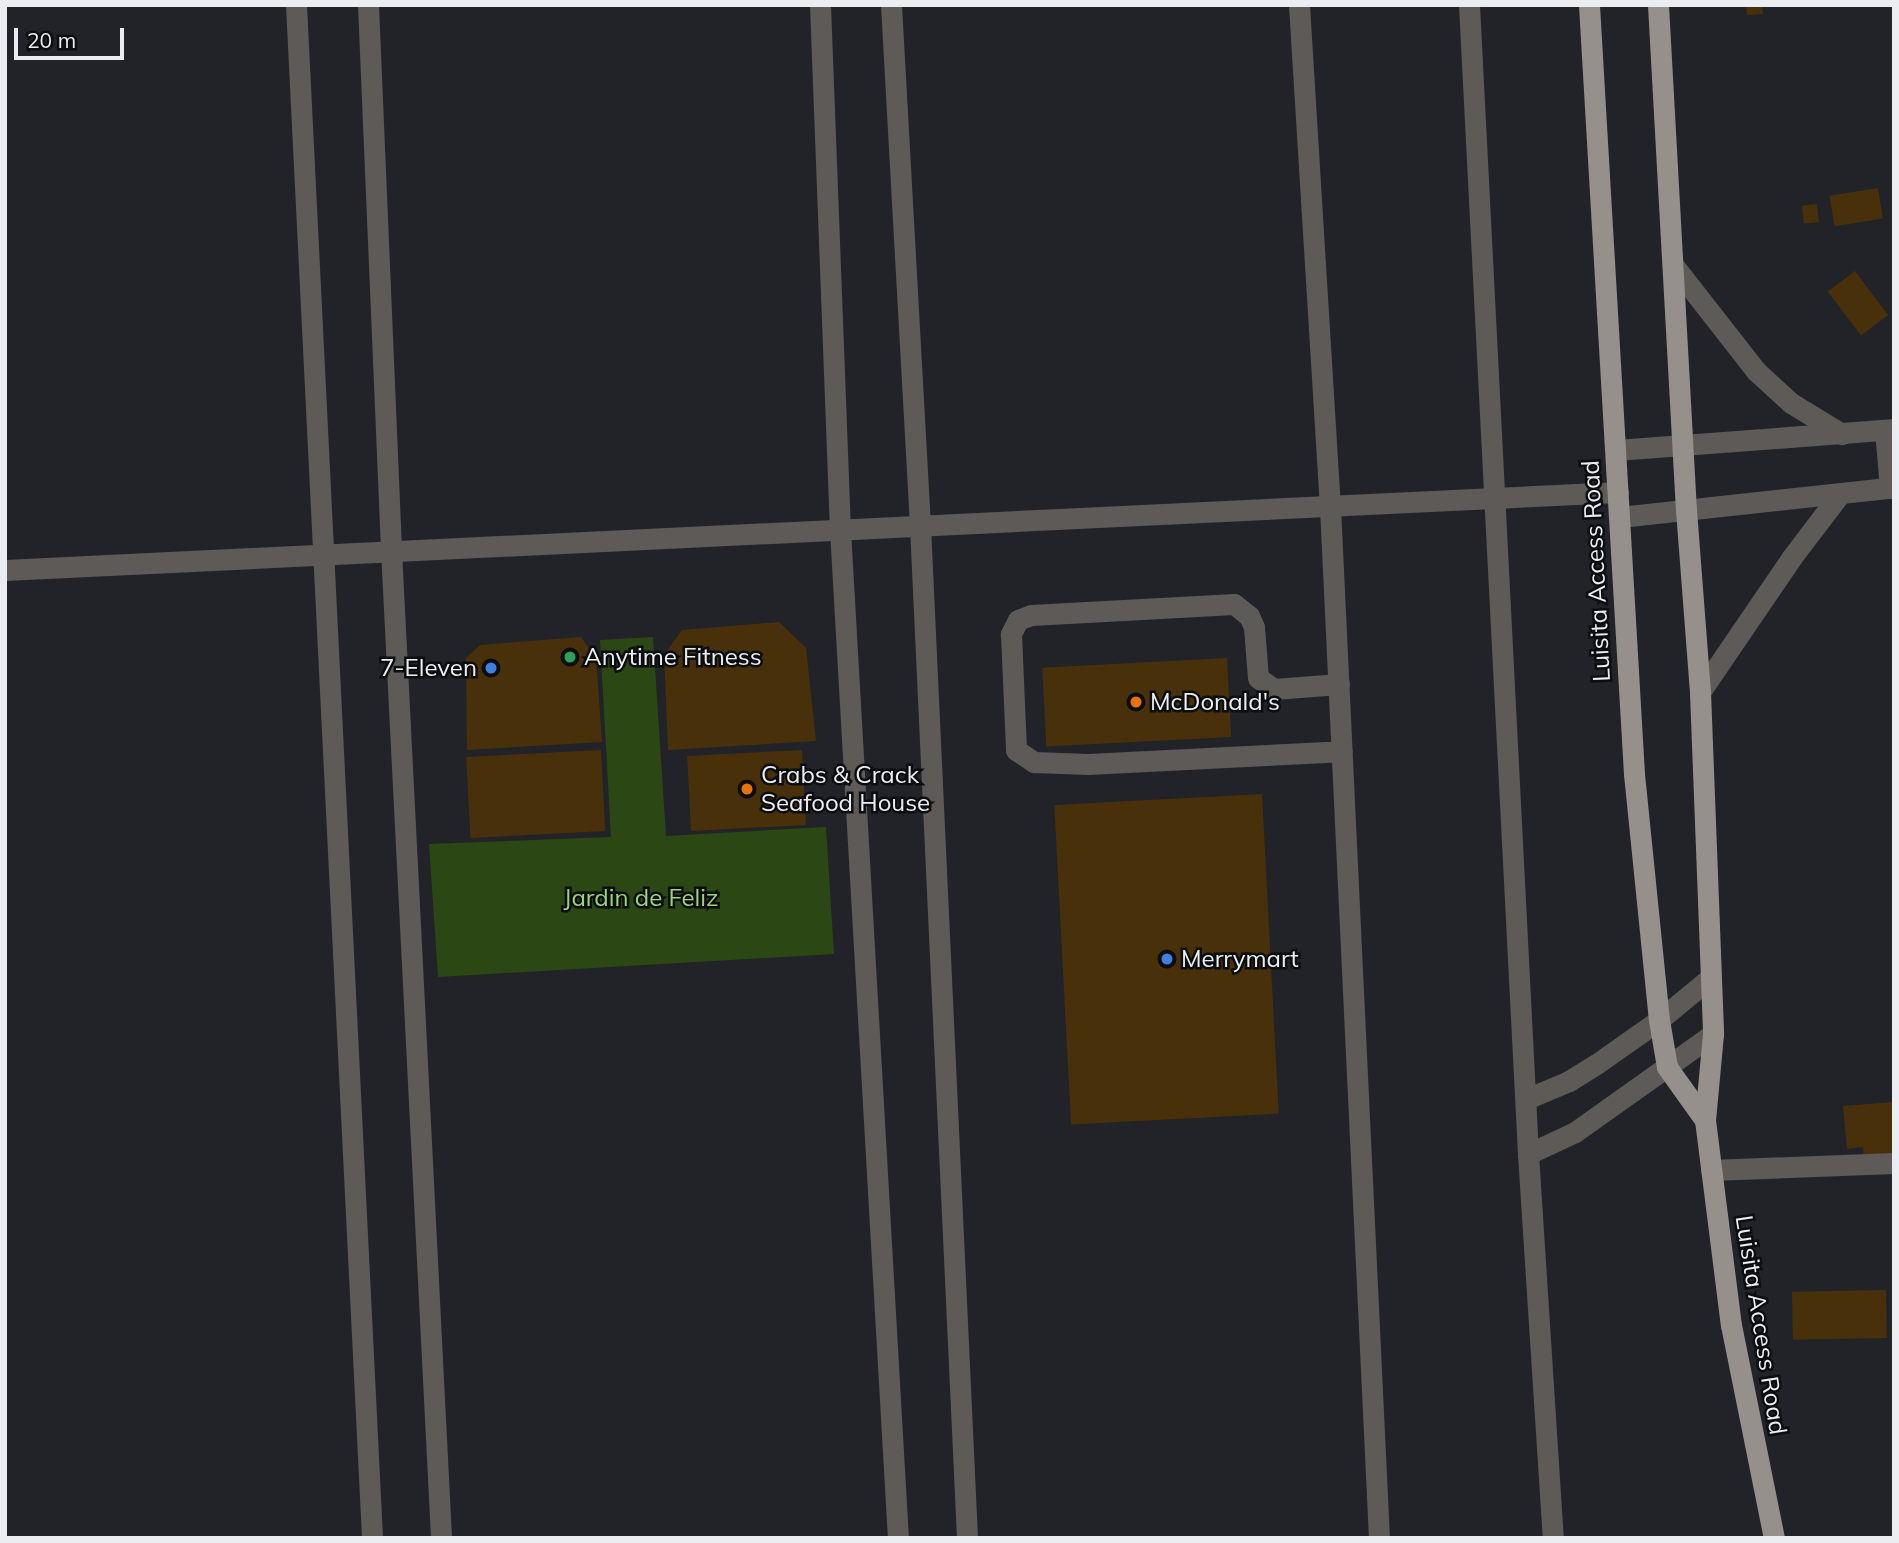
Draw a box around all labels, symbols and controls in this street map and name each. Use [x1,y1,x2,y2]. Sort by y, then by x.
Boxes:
scale bar [18,14,128,58]
text: 20 m [27,27,76,53]
street label: Luisita Access Road [1576,459,1616,683]
place label: Anytime Fitness [584,643,762,671]
marker: Anytime Fitness [562,649,578,665]
place label: 7-Eleven [380,654,477,682]
marker: 7-Eleven [483,660,499,676]
place label: McDonald's [1150,688,1280,716]
marker: McDonald's [1128,694,1144,710]
place label: Crabs & Crack Seafood House [761,761,930,817]
marker: Crabs & Crack Seafood House [739,781,755,797]
park label: Jardin de Feliz [564,884,718,912]
place label: Merrymart [1181,945,1299,973]
marker: Merrymart [1159,951,1175,967]
street label: Luisita Access Road [1729,1213,1793,1437]

